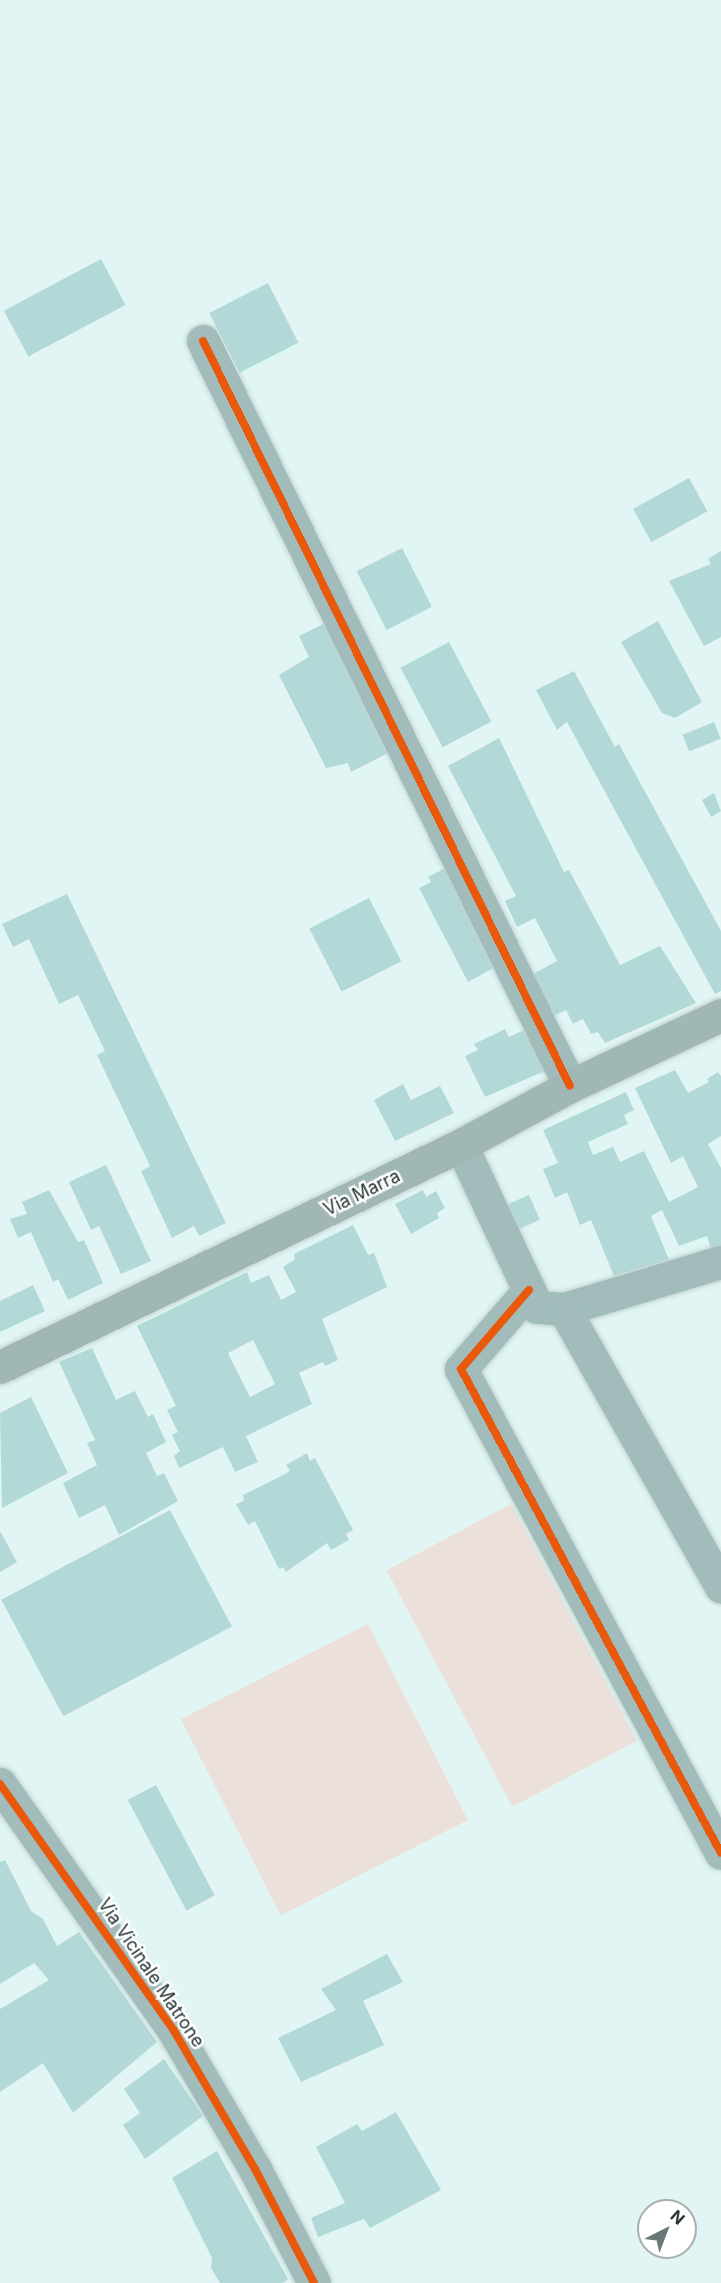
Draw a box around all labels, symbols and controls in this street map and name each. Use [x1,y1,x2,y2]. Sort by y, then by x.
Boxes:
street label: Via Marra [320,1165,404,1221]
street label: Via Vicinale Matrone [93,1895,209,2051]
north arrow [637,2199,697,2259]
text: N [666,2206,689,2229]

